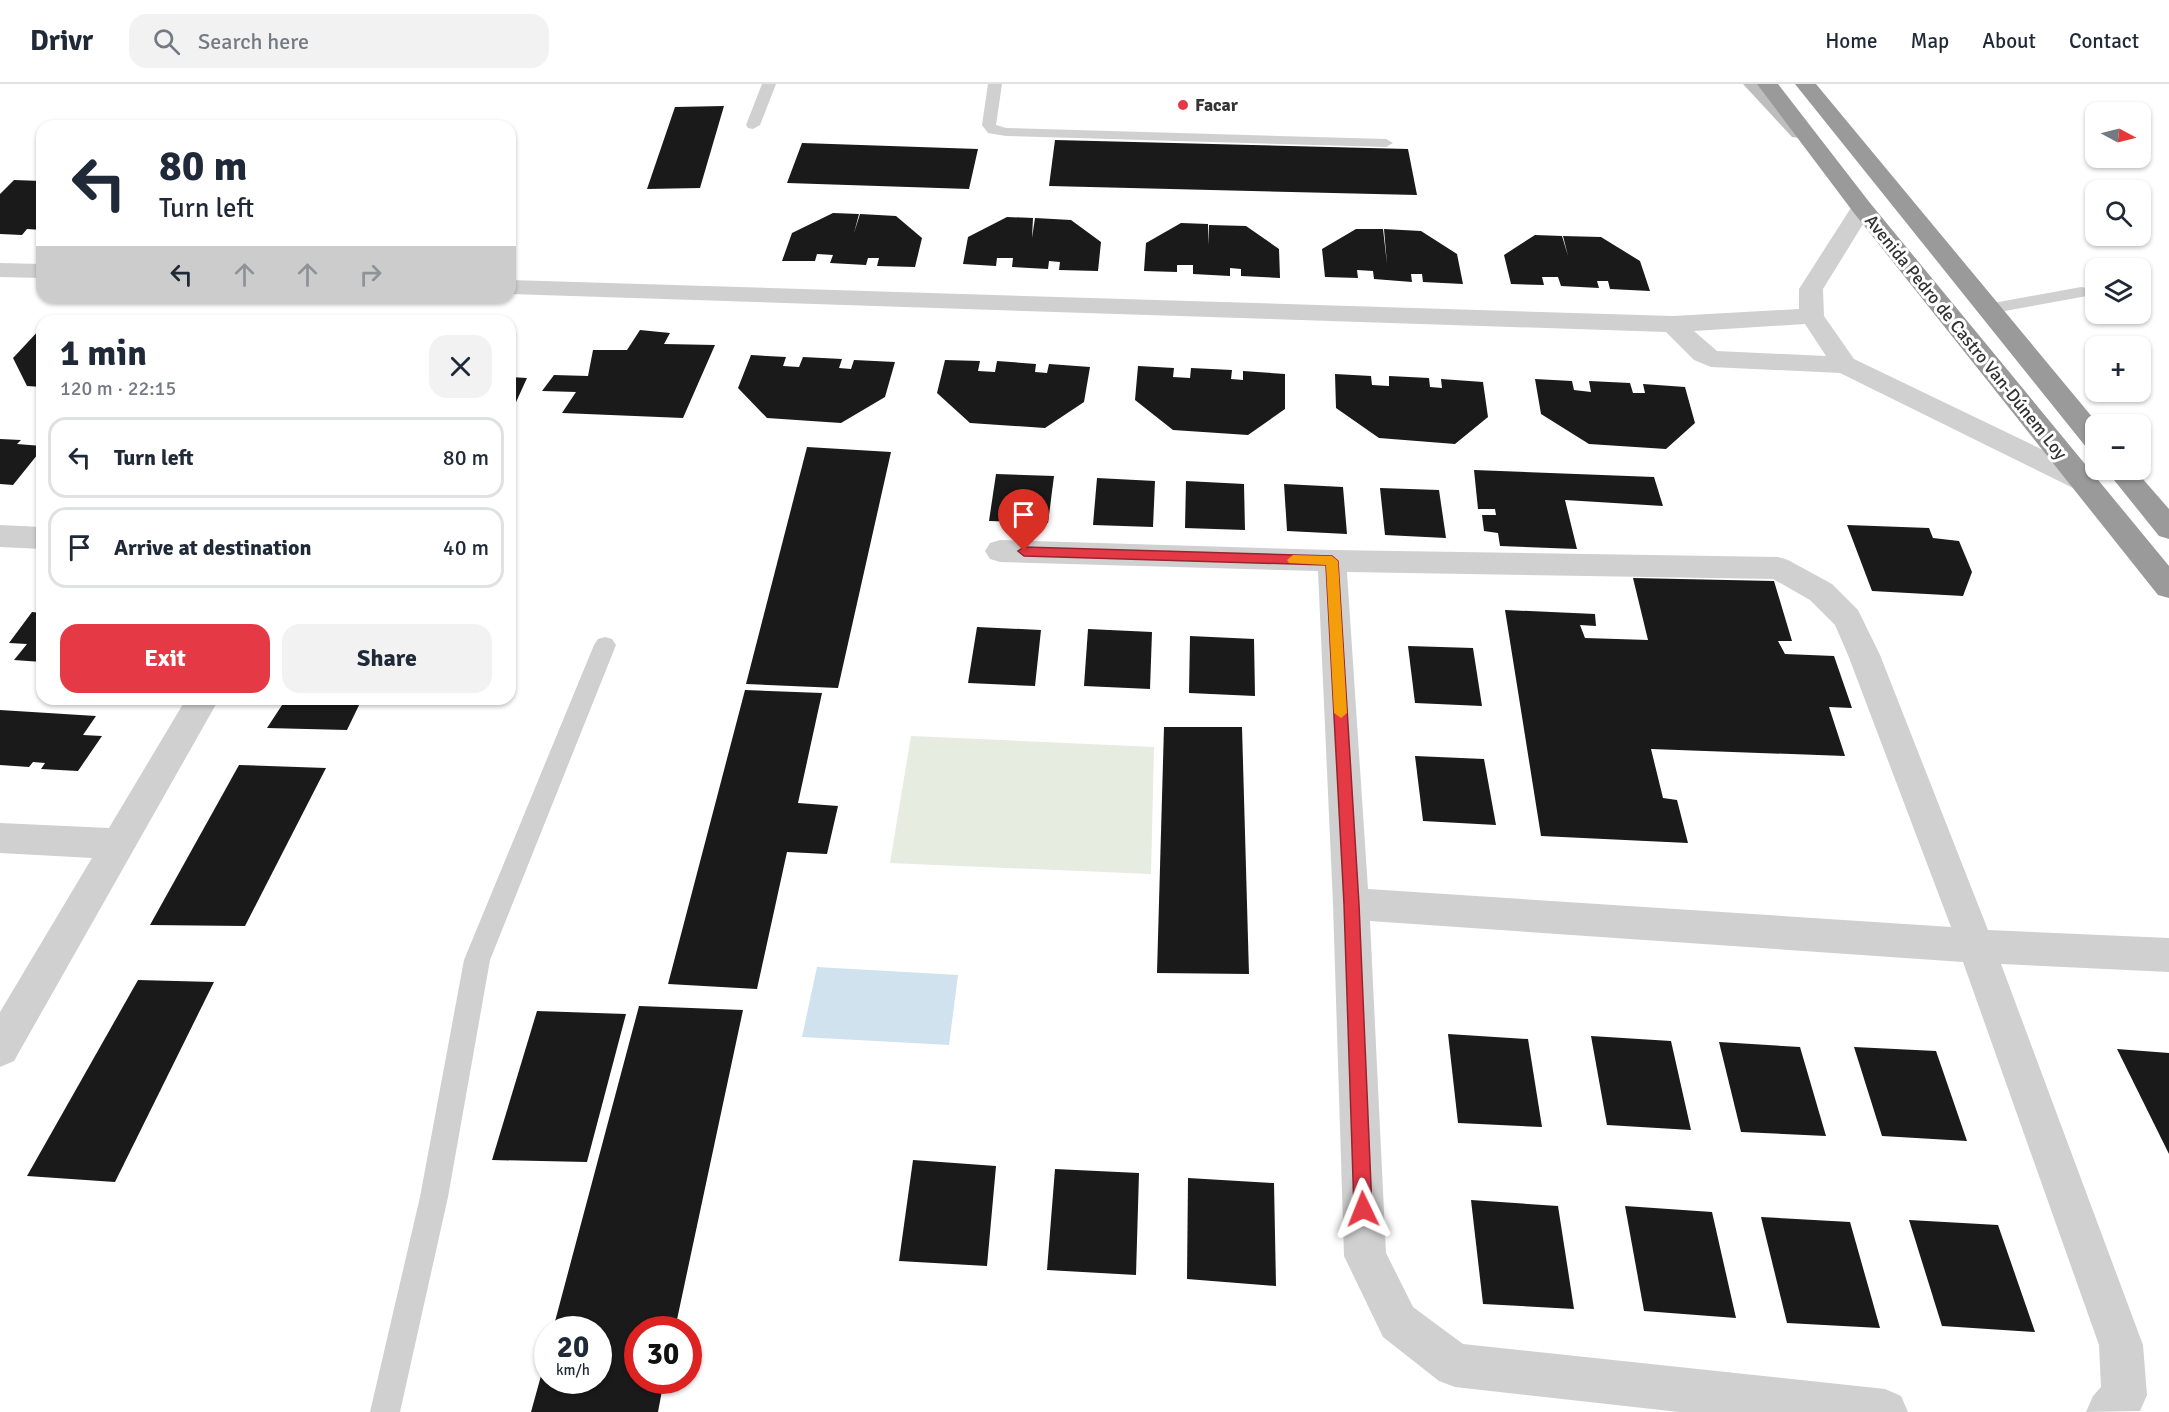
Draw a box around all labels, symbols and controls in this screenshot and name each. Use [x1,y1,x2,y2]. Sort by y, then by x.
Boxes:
search box [129,14,549,68]
text: Drivr [30,24,93,58]
icon: search [150,25,183,58]
text: Search here [198,28,309,55]
text: Home [1825,28,1878,54]
text: Map [1911,28,1949,54]
text: About [1982,28,2036,54]
text: Contact [2069,28,2139,54]
place label: Facar [1195,94,1239,116]
marker: Facar [1176,98,1190,112]
north arrow [2085,102,2151,168]
map controls [2085,102,2151,480]
text: 80 m [159,141,248,192]
icon: left [60,144,138,222]
button: search [2085,180,2151,246]
text: Turn left [159,192,254,225]
street label: Avenida Pedro de Castro Van-Dúnem Loy [1860,210,2072,464]
icon: left [165,258,198,291]
icon: ahead [228,258,261,291]
icon: ahead [291,258,324,291]
icon: right [354,258,387,291]
button: layers [2085,258,2151,324]
text: 1 min [60,331,147,376]
button: close [429,335,492,398]
button: + [2085,336,2151,402]
text: 120 m · 22:15 [60,376,176,401]
button: − [2085,414,2151,480]
icon: left [63,441,96,474]
text: Turn left [114,444,194,471]
text: 80 m [443,444,489,471]
pin [998,489,1049,551]
icon: arrive [1007,498,1040,531]
icon: arrive [63,531,96,564]
text: Arrive at destination [114,534,311,561]
text: 40 m [443,534,489,561]
button: Exit [60,624,270,693]
button: Share [282,624,492,693]
position arrow [1331,1177,1395,1241]
speed limit sign: 30 [624,1316,702,1394]
text: 20 [557,1329,589,1366]
text: km/h [556,1361,590,1379]

